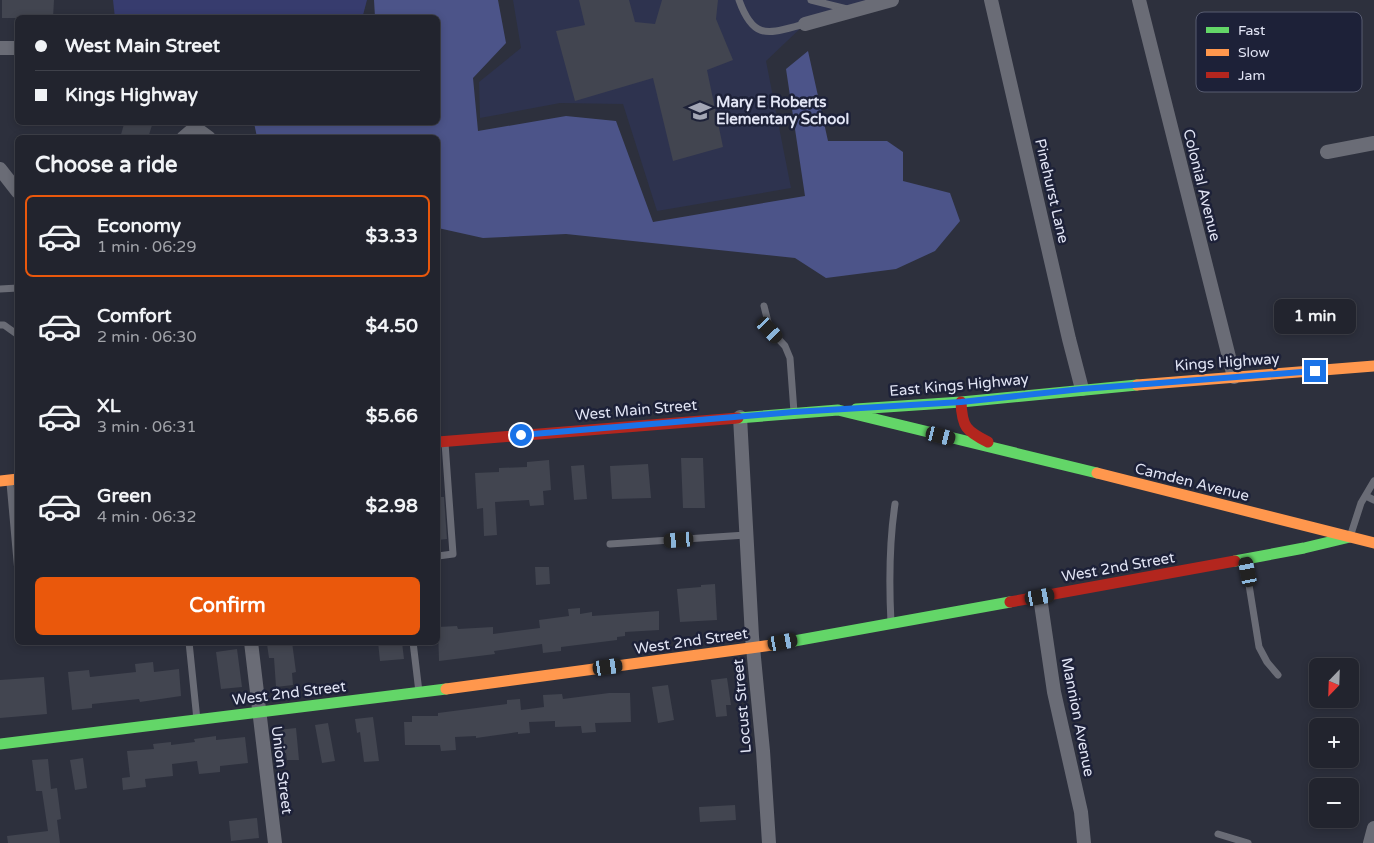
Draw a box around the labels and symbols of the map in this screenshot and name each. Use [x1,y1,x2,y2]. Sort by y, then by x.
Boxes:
legend [1196,12,1362,92]
text: Fast [1238,22,1266,39]
text: Slow [1238,44,1270,61]
text: Jam [1238,67,1265,84]
place label: Mary E Roberts Elementary School [716,93,849,129]
school or university icon: Mary E Roberts Elementary School [687,98,713,124]
street label: Colonial Avenue [1179,127,1225,243]
street label: Pinehurst Lane [1031,137,1073,245]
callout: 1 min [1274,298,1356,334]
car [754,314,785,346]
street label: Kings Highway [1174,349,1280,375]
route end [1304,360,1326,382]
street label: East Kings Highway [889,370,1029,400]
street label: West Main Street [574,396,698,424]
route start [510,424,532,446]
car [924,425,957,447]
street label: Camden Avenue [1133,459,1251,505]
car [663,531,694,549]
street label: West 2nd Street [1060,548,1176,586]
car [1237,556,1258,588]
car [1023,587,1056,607]
street label: West 2nd Street [633,624,749,658]
car [766,632,799,652]
street label: Mannion Avenue [1058,656,1098,778]
car [592,657,623,677]
street label: Locust Street [729,658,755,754]
north arrow [1309,658,1359,708]
street label: West 2nd Street [231,677,347,709]
street label: Union Street [268,725,296,816]

